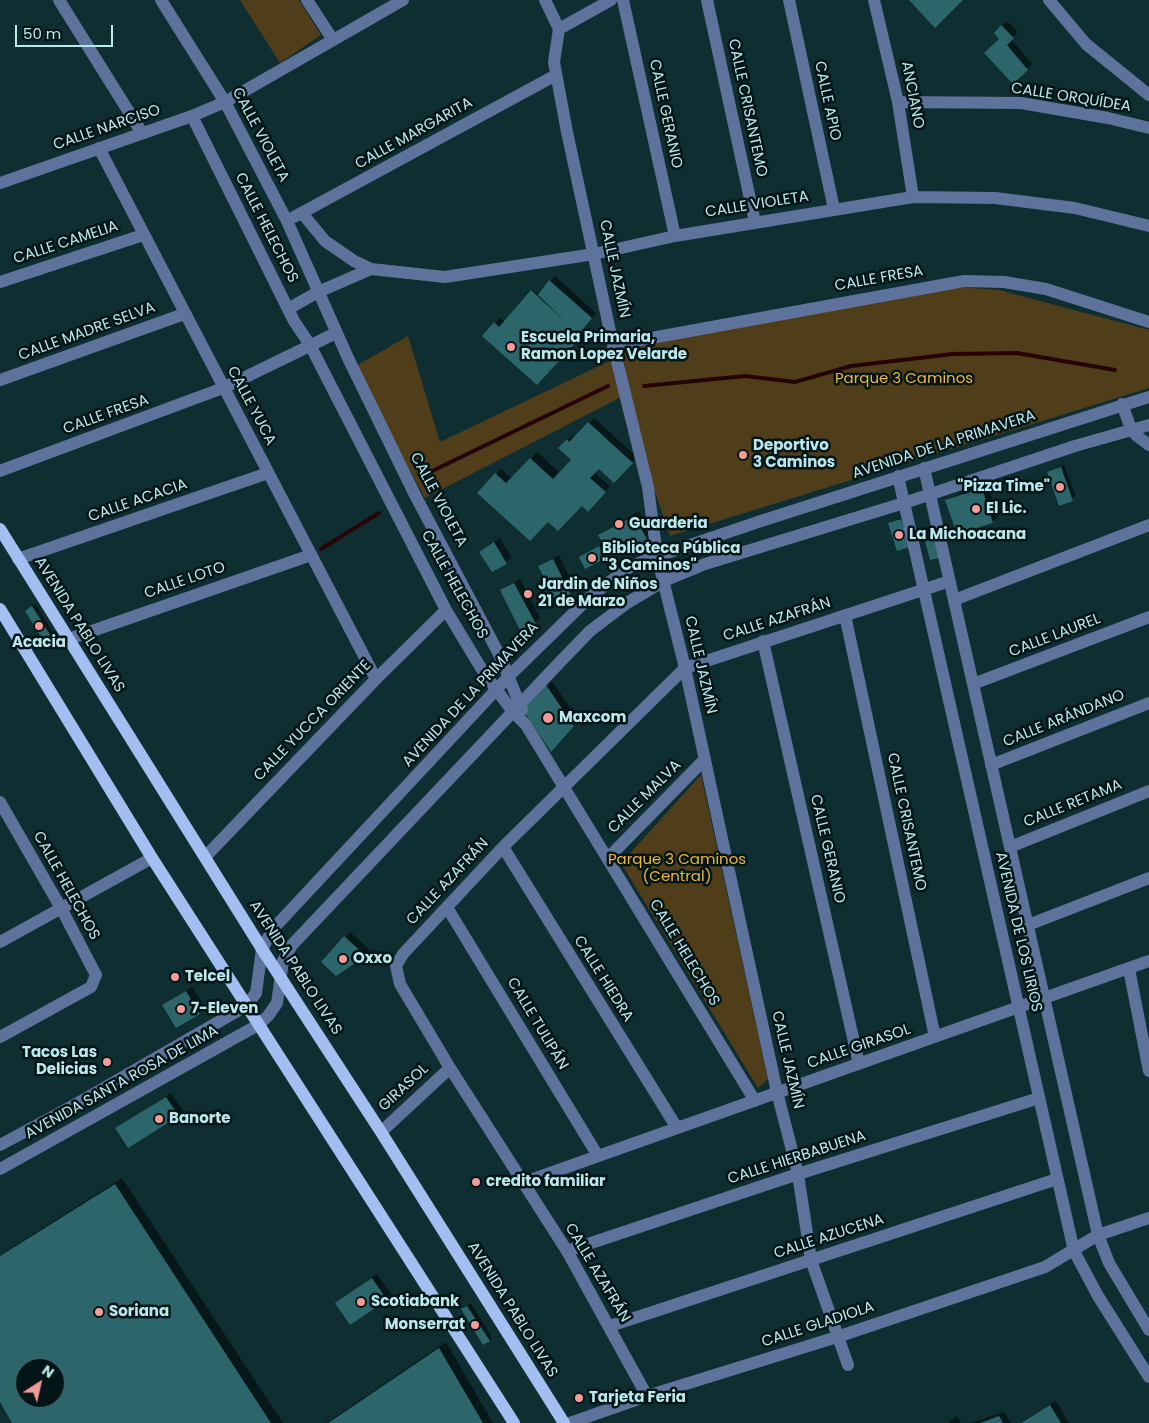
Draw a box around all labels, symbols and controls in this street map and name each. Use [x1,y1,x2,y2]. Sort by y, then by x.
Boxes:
scale bar [18,15,115,47]
text: 50 m [23,23,61,44]
street label: CALLE CRISANTEMO [724,37,770,179]
street label: CALLE GERANIO [645,58,685,170]
street label: CALLE APIO [810,60,844,142]
street label: ANCIANO [897,60,927,130]
street label: CALLE ORQUÍDEA [1010,80,1132,116]
street label: CALLE VIOLETA [228,85,292,185]
street label: CALLE MARGARITA [352,94,476,174]
street label: CALLE NARCISO [51,101,163,155]
street label: CALLE HELECHOS [230,170,302,286]
street label: CALLE VIOLETA [704,188,810,222]
street label: CALLE CAMELIA [11,218,121,268]
street label: CALLE JAZMÍN [595,218,633,320]
street label: CALLE FRESA [833,262,925,296]
street label: CALLE MADRE SELVA [16,299,158,365]
place label: Escuela Primaria, Ramon Lopez Velarde [521,329,687,364]
marker: Escuela Primaria, Ramon Lopez Velarde [505,341,517,353]
street label: CALLE YUCA [223,363,279,449]
park label: Parque 3 Caminos [835,370,973,388]
street label: CALLE FRESA [61,391,151,439]
street label: AVENIDA DE LA PRIMAVERA [850,407,1038,483]
place label: Deportivo 3 Caminos [753,437,835,472]
marker: Deportivo 3 Caminos [737,449,749,461]
street label: CALLE VIOLETA [406,450,470,550]
street label: CALLE ACACIA [86,476,190,526]
place label: "Pizza Time" [957,478,1050,496]
marker: "Pizza Time" [1054,481,1066,493]
place label: El Lic. [986,500,1027,518]
marker: El Lic. [970,503,982,515]
place label: Guarderia [629,515,708,533]
marker: Guarderia [613,518,625,530]
place label: La Michoacana [909,526,1026,544]
street label: CALLE HELECHOS [417,528,491,642]
marker: La Michoacana [893,529,905,541]
place label: Biblioteca Pública "3 Caminos" [602,540,740,575]
marker: Biblioteca Pública "3 Caminos" [586,552,598,564]
street label: AVENIDA PABLO LIVAS [30,554,128,696]
street label: CALLE LOTO [142,559,228,603]
place label: Jardin de Niños 21 de Marzo [538,576,658,611]
marker: Jardin de Niños 21 de Marzo [522,588,534,600]
street label: CALLE AZAFRÁN [721,594,833,646]
street label: CALLE LAUREL [1007,610,1103,662]
street label: CALLE JAZMÍN [680,614,720,716]
street label: AVENIDA DE LA PRIMAVERA [399,619,543,771]
marker: Acacia [33,620,45,632]
place label: Acacia [12,634,66,652]
street label: CALLE YUCCA ORIENTE [251,657,375,785]
street label: CALLE ARÁNDANO [1001,686,1127,752]
place label: Maxcom [559,709,626,727]
marker: Maxcom [541,711,555,725]
street label: CALLE CRISANTEMO [883,751,929,893]
street label: CALLE MALVA [605,757,685,837]
street label: CALLE RETAMA [1021,776,1125,832]
street label: CALLE GERANIO [806,793,848,905]
street label: CALLE HELECHOS [29,829,103,943]
street label: CALLE AZAFRÁN [403,835,493,929]
street label: AVENIDA DE LOS LIRIOS [991,850,1045,1014]
park label: Parque 3 Caminos (Central) [608,851,746,886]
street label: CALLE HELECHOS [645,896,723,1010]
street label: AVENIDA PABLO LIVAS [245,898,345,1038]
street label: CALLE HIEDRA [569,933,637,1025]
place label: Oxxo [353,950,392,968]
marker: Oxxo [337,953,349,965]
place label: Telcel [185,968,230,986]
marker: Telcel [169,971,181,983]
street label: CALLE TULIPÁN [502,975,572,1073]
place label: 7-Eleven [191,1000,258,1018]
marker: 7-Eleven [175,1003,187,1015]
street label: CALLE JAZMÍN [767,1009,807,1111]
street label: CALLE GIRASOL [805,1021,913,1073]
street label: AVENIDA SANTA ROSA DE LIMA [22,1022,222,1144]
place label: Tacos Las Delicias [22,1044,97,1079]
marker: Tacos Las Delicias [101,1056,113,1068]
street label: GIRASOL [375,1060,433,1116]
place label: Banorte [169,1110,230,1128]
marker: Banorte [153,1113,165,1125]
street label: CALLE HIERBABUENA [726,1127,868,1189]
place label: credito familiar [486,1173,606,1191]
marker: credito familiar [470,1176,482,1188]
street label: CALLE AZUCENA [772,1211,886,1263]
street label: CALLE AZAFRÁN [560,1220,634,1326]
street label: AVENIDA PABLO LIVAS [463,1239,561,1381]
place label: Scotiabank [371,1293,459,1311]
marker: Scotiabank [355,1296,367,1308]
street label: CALLE GLADIOLA [759,1298,877,1352]
place label: Soriana [109,1303,169,1321]
marker: Soriana [93,1306,105,1318]
place label: Monserrat [385,1316,465,1334]
marker: Monserrat [469,1319,481,1331]
north arrow [15,1358,65,1408]
text: N [38,1360,58,1383]
place label: Tarjeta Feria [589,1389,686,1407]
marker: Tarjeta Feria [573,1392,585,1404]

